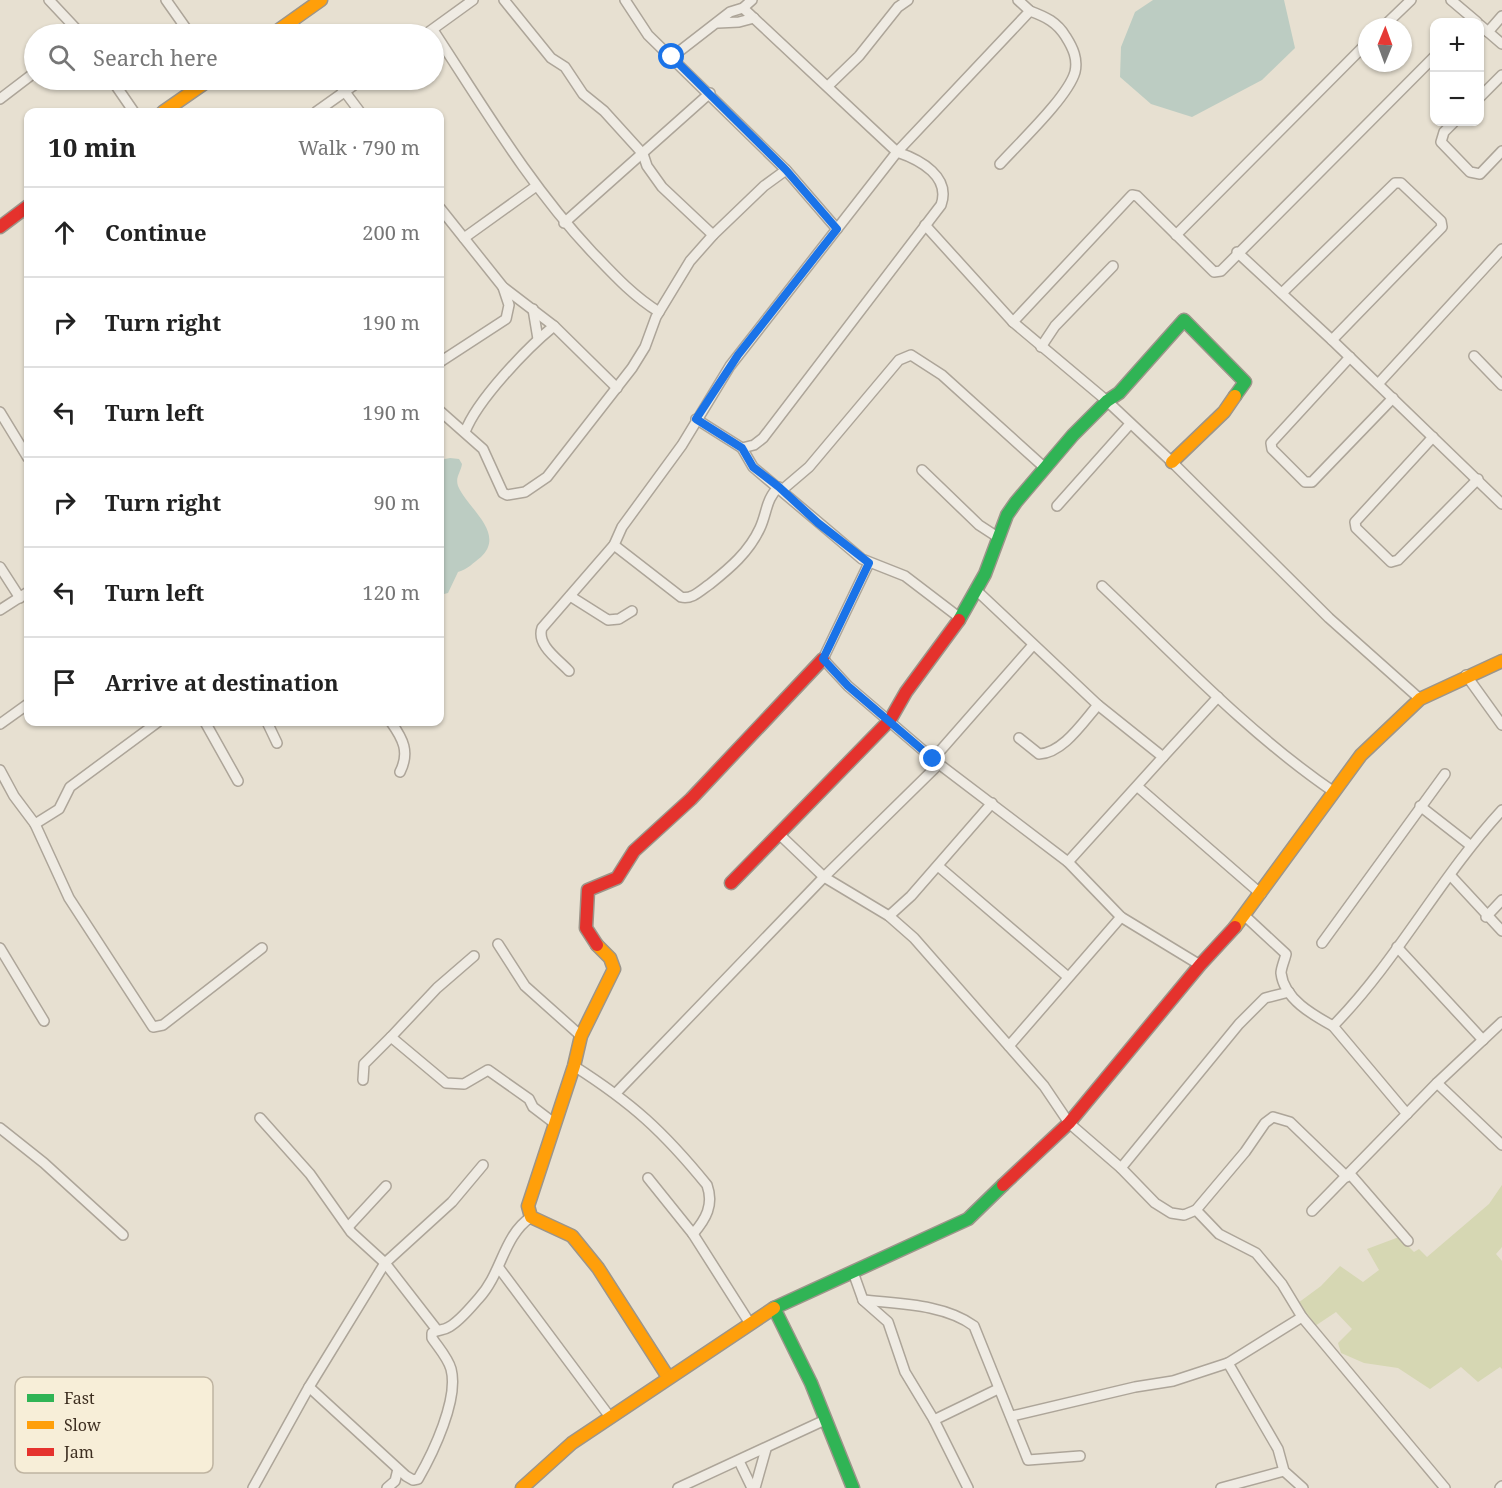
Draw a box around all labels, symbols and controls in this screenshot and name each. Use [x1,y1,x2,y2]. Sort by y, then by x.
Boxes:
north arrow [1358,18,1412,72]
map controls [1430,18,1484,126]
button: + [1430,18,1484,72]
search box [24,24,444,90]
icon: search [45,41,78,74]
text: Search here [93,42,218,72]
route start [658,43,684,69]
button: − [1430,72,1484,126]
text: 10 min [48,129,136,165]
text: Walk · 790 m [298,134,420,161]
icon: ahead [48,216,81,249]
text: Continue [105,217,207,247]
text: 200 m [362,219,420,246]
icon: right [48,306,81,339]
text: Turn right [105,307,221,337]
text: 190 m [362,309,420,336]
icon: left [48,396,81,429]
text: Turn left [105,397,204,427]
text: 190 m [362,399,420,426]
icon: right [48,486,81,519]
text: Turn right [105,487,221,517]
text: 90 m [374,489,420,516]
icon: left [48,576,81,609]
text: Turn left [105,577,204,607]
text: 120 m [362,579,420,606]
icon: arrive [48,666,81,699]
text: Arrive at destination [105,667,339,697]
route end [919,745,945,771]
legend [15,1377,213,1473]
text: Fast [64,1387,95,1409]
text: Slow [64,1414,101,1436]
text: Jam [63,1441,94,1463]

